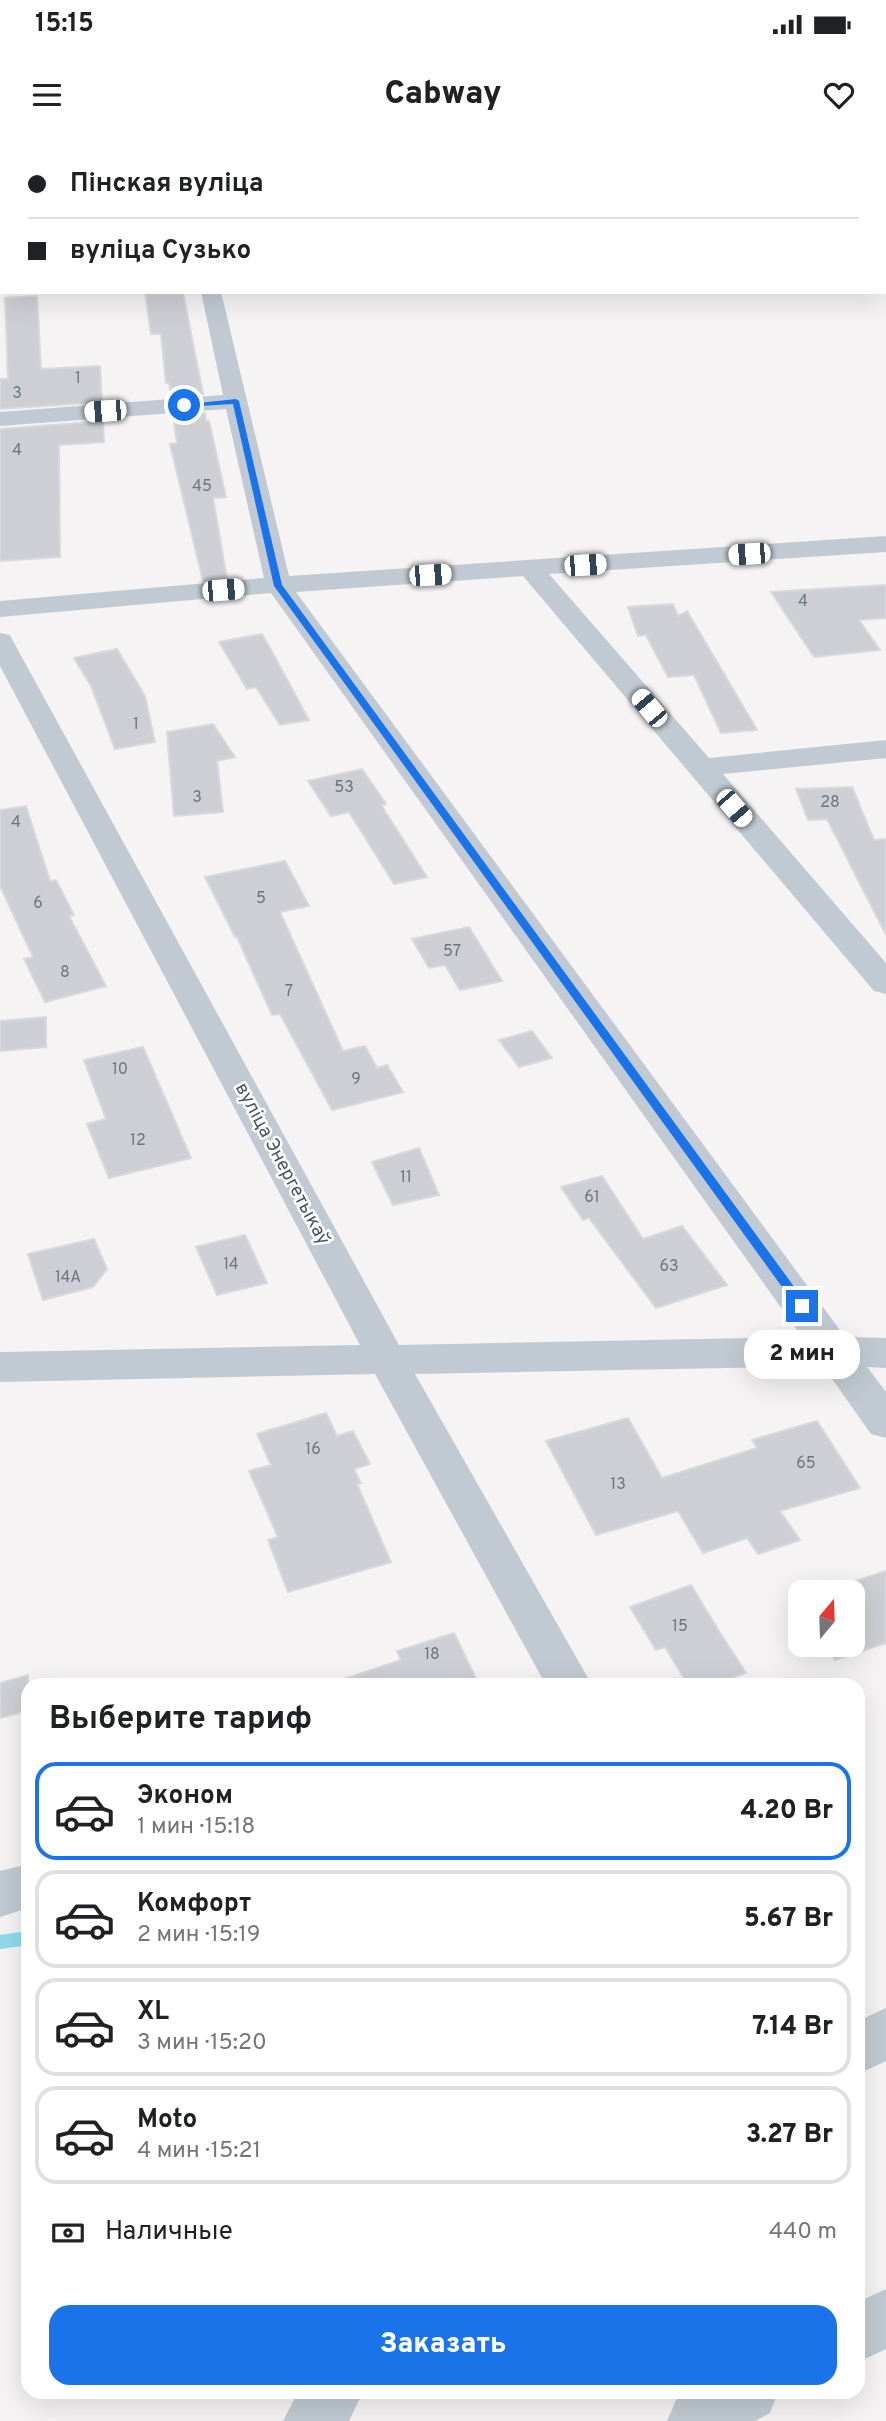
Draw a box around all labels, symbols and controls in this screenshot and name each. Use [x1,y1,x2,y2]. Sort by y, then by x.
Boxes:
text: 15:15 [35,8,94,41]
text: Cabway [384,75,502,115]
icon: menu [28,76,66,114]
icon: heart [820,76,858,114]
text: Пінская вуліца [70,168,263,201]
text: вуліца Сузько [70,235,251,268]
house number: 1 [75,369,81,389]
house number: 3 [12,384,22,404]
route start [168,389,200,421]
car [84,399,127,423]
house number: 4 [12,441,22,461]
house number: 45 [192,477,212,497]
car [728,542,771,566]
car [564,553,607,577]
car [409,563,452,587]
car [202,578,245,602]
house number: 4 [798,592,808,612]
car [628,685,671,731]
house number: 1 [133,715,139,735]
house number: 53 [334,778,354,798]
car [713,785,756,831]
house number: 3 [192,788,202,808]
house number: 28 [820,793,840,813]
house number: 4 [11,813,21,833]
house number: 5 [256,889,266,909]
house number: 6 [33,894,43,914]
house number: 57 [443,942,461,962]
house number: 8 [60,963,70,983]
house number: 7 [285,982,293,1002]
house number: 10 [112,1060,128,1080]
house number: 9 [351,1070,361,1090]
street label: вуліца Энергетыкаў [229,1079,335,1249]
house number: 12 [130,1131,146,1151]
house number: 11 [400,1168,412,1188]
house number: 61 [584,1188,600,1208]
house number: 14 [223,1255,239,1275]
house number: 63 [659,1257,679,1277]
house number: 14А [55,1268,81,1288]
route end [786,1290,818,1322]
callout: 2 мин [744,1330,860,1380]
text: 2 мин [769,1340,835,1369]
house number: 16 [305,1440,321,1460]
house number: 65 [796,1454,816,1474]
house number: 13 [610,1475,626,1495]
north arrow [788,1580,864,1657]
map controls [788,1580,865,1657]
house number: 15 [672,1617,688,1637]
house number: 18 [424,1645,440,1665]
text: Выберите тариф [49,1700,312,1740]
icon: car [53,1780,116,1843]
text: Эконом [137,1780,233,1813]
text: 4.20 Br [741,1795,833,1828]
text: 1 мин · 15:18 [137,1813,255,1842]
icon: car [53,1888,116,1951]
text: Комфорт [137,1888,251,1921]
text: 5.67 Br [744,1903,833,1936]
text: 2 мин · 15:19 [137,1921,261,1950]
icon: car [53,1996,116,2059]
text: XL [137,1996,169,2029]
text: 7.14 Br [752,2011,833,2044]
text: 3 мин · 15:20 [137,2029,267,2058]
icon: car [53,2104,116,2167]
text: Moto [137,2104,197,2137]
text: 3.27 Br [746,2119,833,2152]
text: 4 мин · 15:21 [137,2137,261,2166]
icon: cash [49,2214,87,2252]
text: Наличные [105,2216,233,2249]
text: 440 m [769,2218,837,2247]
button: Заказать [49,2305,837,2385]

